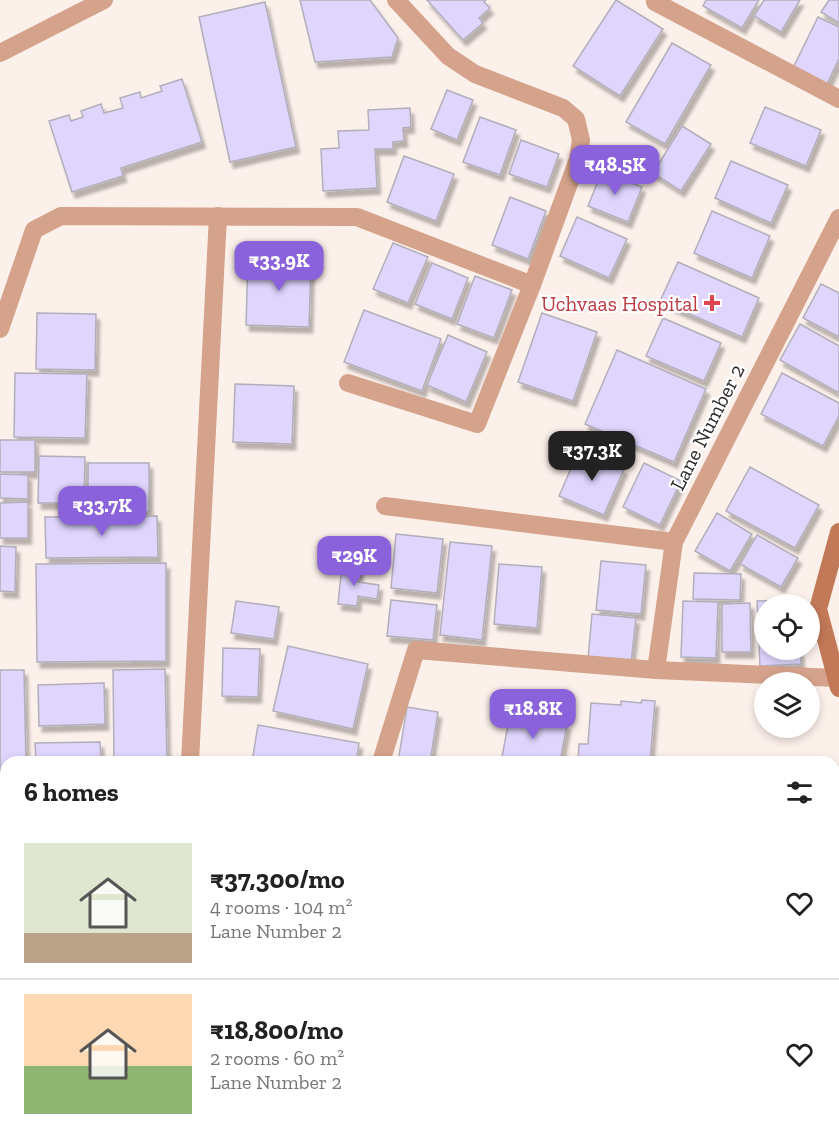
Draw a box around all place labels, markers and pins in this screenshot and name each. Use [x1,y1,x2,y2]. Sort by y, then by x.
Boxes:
pin: ₹48.5K [566,145,664,196]
pin: ₹33.9K [230,241,328,292]
place label: Uchvaas Hospital [541,291,698,316]
marker: Uchvaas Hospital [703,294,721,312]
pin: ₹37.3K [543,431,641,482]
pin: ₹33.7K [53,486,151,537]
pin: ₹29K [318,536,390,587]
pin: ₹18.8K [484,689,582,740]

